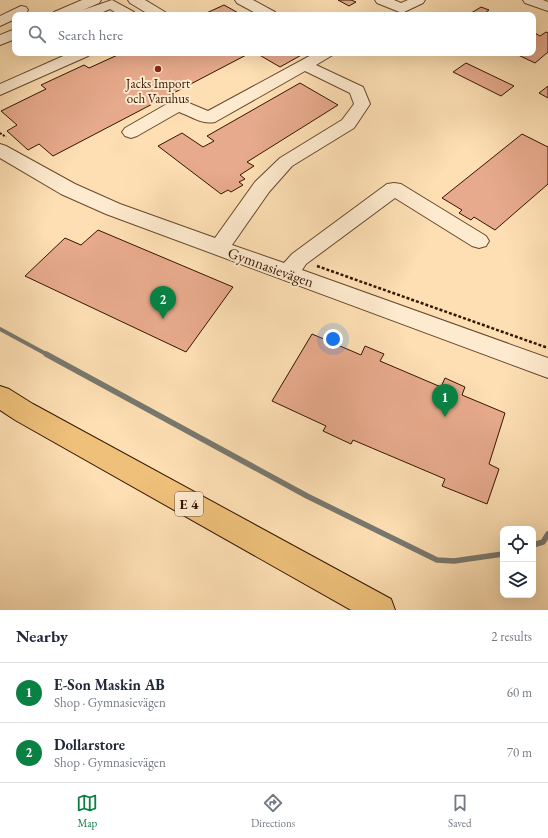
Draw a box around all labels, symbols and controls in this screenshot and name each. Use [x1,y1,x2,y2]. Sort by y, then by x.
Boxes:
search box [12,12,536,56]
icon: search [26,23,48,45]
text: Search here [58,25,123,44]
marker: Jacks Import och Varuhus [153,64,163,74]
place label: Jacks Import och Varuhus [125,75,190,107]
street label: Gymnasievägen [225,243,317,291]
pin: 2 [150,286,176,319]
your location [323,329,343,349]
pin: 1 [432,384,458,417]
road number: E 4 [175,492,203,516]
map controls [500,526,536,598]
button: locate [500,526,536,562]
button: layers [500,562,536,598]
text: Nearby [16,625,68,647]
text: 2 results [491,628,532,645]
text: E-Son Maskin AB [54,675,165,694]
text: 1 [26,684,32,701]
text: 60 m [507,684,532,701]
text: Shop · Gymnasievägen [54,694,166,711]
text: Dollarstore [54,735,125,754]
text: 2 [26,744,32,761]
text: 70 m [507,744,532,761]
text: Shop · Gymnasievägen [54,754,166,771]
tab: Map [76,792,98,830]
tab: Directions [251,792,295,830]
tab: Saved [448,792,472,830]

